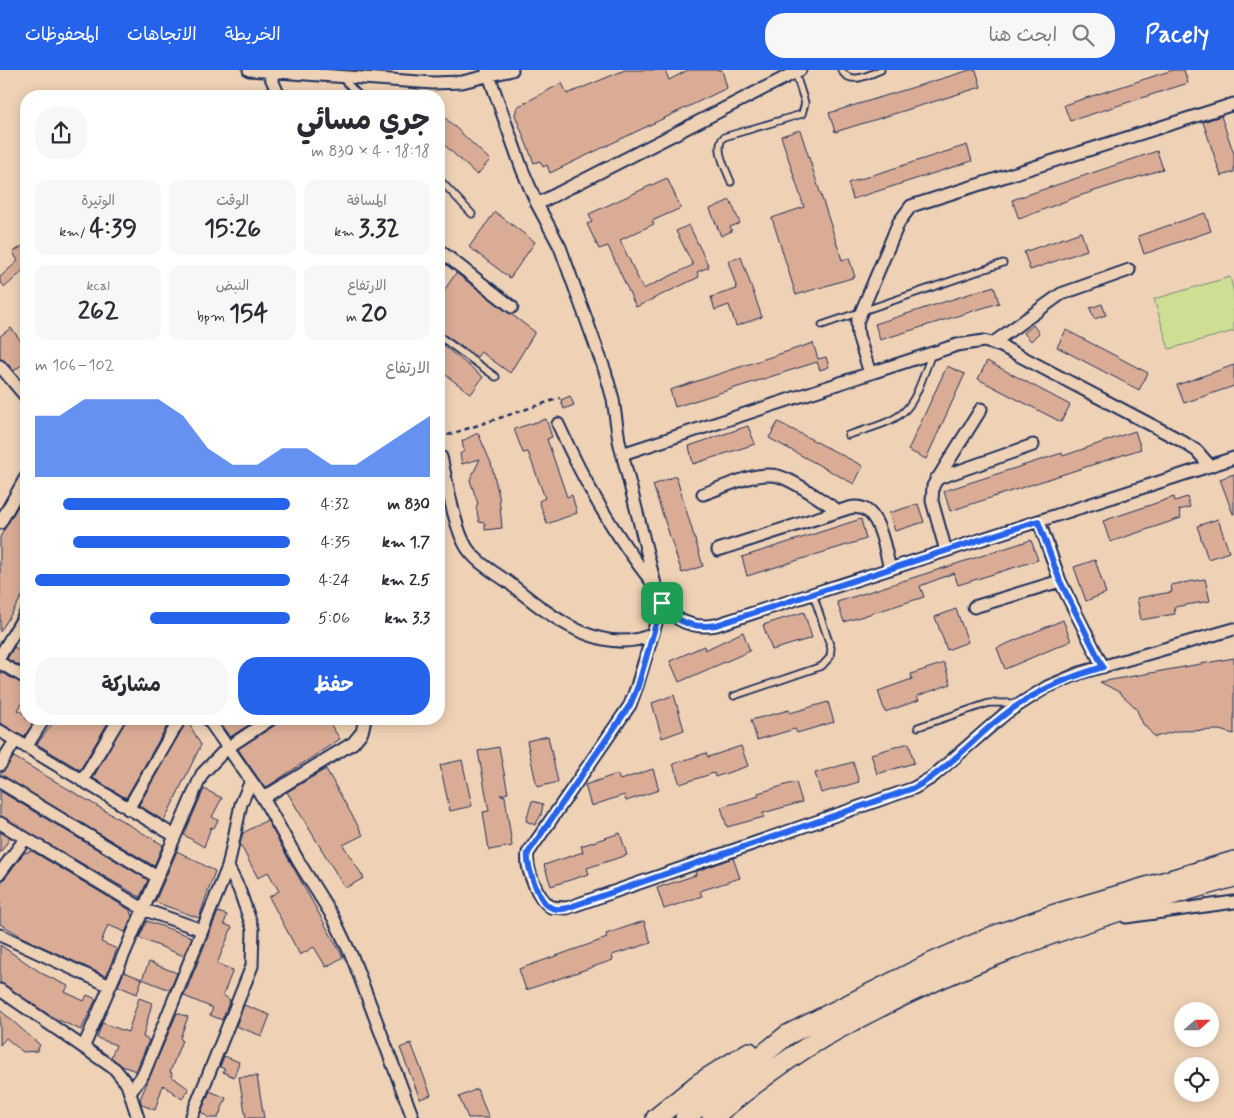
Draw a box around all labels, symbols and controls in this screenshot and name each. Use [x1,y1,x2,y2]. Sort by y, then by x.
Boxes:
search box [765,13,1115,58]
text: Pacely [1145,20,1209,51]
icon: search [1069,21,1097,49]
text: المحفوظات [25,23,99,47]
text: الاتجاهات [127,23,197,47]
text: الخريطة [225,23,281,47]
text: ابحث هنا [988,23,1057,48]
text: جري مسائي [297,103,430,140]
button: share [35,107,87,159]
text: 18:18 · 4 × 830 m [311,141,430,162]
text: الوتيرة [81,192,115,210]
text: الوقت [216,192,249,210]
text: المسافة [347,192,387,210]
text: 4:39 [90,213,137,246]
text: 15:26 [204,213,261,246]
text: 3.32 [358,213,399,246]
text: /km [59,223,90,241]
text: km [334,223,358,241]
text: kcal [86,277,110,295]
text: النبض [216,277,249,295]
text: الارتفاع [347,277,386,295]
text: 262 [78,295,119,328]
text: 154 [229,298,268,331]
text: 20 [361,298,388,331]
text: bpm [197,308,229,326]
text: m [346,308,361,326]
text: 102–106 m [35,355,114,376]
text: الارتفاع [385,358,430,379]
text: 4:32 [321,494,350,515]
text: 830 m [388,494,430,515]
text: 4:35 [321,532,350,553]
text: 1.7 km [382,532,430,553]
text: 4:24 [319,570,350,591]
text: 2.5 km [382,570,430,591]
pin [641,582,683,624]
icon: arrive [648,589,676,617]
text: 5:06 [318,608,350,629]
text: 3.3 km [385,608,430,629]
button: مشاركة [35,657,228,715]
button: حفظ [238,657,430,715]
north arrow [1174,1002,1219,1048]
map controls [1174,1002,1219,1102]
button: locate [1174,1057,1219,1102]

